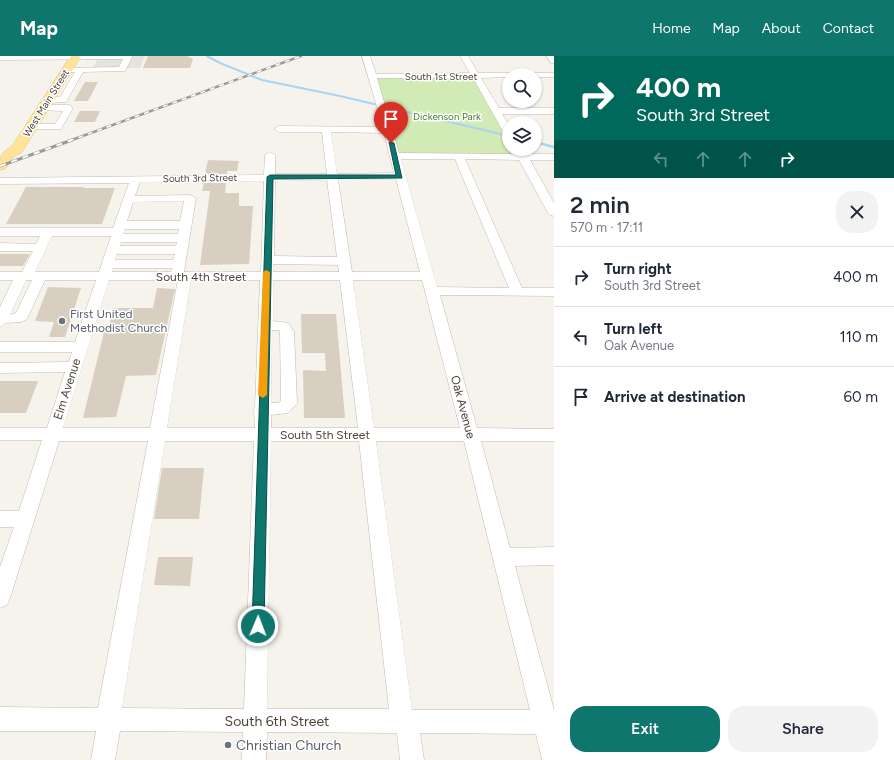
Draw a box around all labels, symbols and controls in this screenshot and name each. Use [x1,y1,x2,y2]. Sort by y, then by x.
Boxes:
text: Map [20,17,58,40]
text: Home [652,20,691,37]
text: Map [713,20,740,37]
text: About [762,20,801,37]
text: Contact [823,20,874,37]
street label: West Main Street [20,67,72,139]
map controls [502,68,542,156]
button: search [502,68,542,108]
street label: South 1st Street [405,70,477,83]
text: 400 m [636,70,721,104]
icon: right [570,72,622,124]
pin [374,102,408,143]
text: South 3rd Street [636,104,770,126]
icon: arrive [380,108,402,130]
park label: Dickenson Park [413,110,481,123]
button: layers [502,116,542,156]
icon: left [650,148,672,170]
icon: ahead [692,148,714,170]
icon: ahead [734,148,756,170]
icon: right [776,148,798,170]
street label: South 3rd Street [163,171,238,185]
text: 2 min [570,190,630,219]
button: close [836,191,878,233]
text: 570 m · 17:11 [570,220,643,235]
text: Turn right [604,260,672,278]
icon: right [570,266,592,288]
text: 400 m [833,268,878,286]
street label: South 4th Street [156,270,247,284]
text: South 3rd Street [604,278,701,293]
place label: First United Methodist Church [70,307,167,335]
marker: First United Methodist Church [57,316,67,326]
text: Turn left [604,320,662,338]
icon: left [570,326,592,348]
text: 110 m [840,328,878,346]
text: Oak Avenue [604,338,674,353]
street label: Elm Avenue [51,356,84,421]
street label: Oak Avenue [448,374,478,441]
icon: arrive [570,386,592,408]
text: Arrive at destination [604,388,745,406]
text: 60 m [843,388,878,406]
street label: South 5th Street [280,428,370,442]
position arrow [237,605,279,647]
button: Exit [570,706,720,752]
button: Share [728,706,878,752]
street label: South 6th Street [225,713,329,730]
place label: Christian Church [236,737,341,754]
marker: Christian Church [223,740,233,750]

